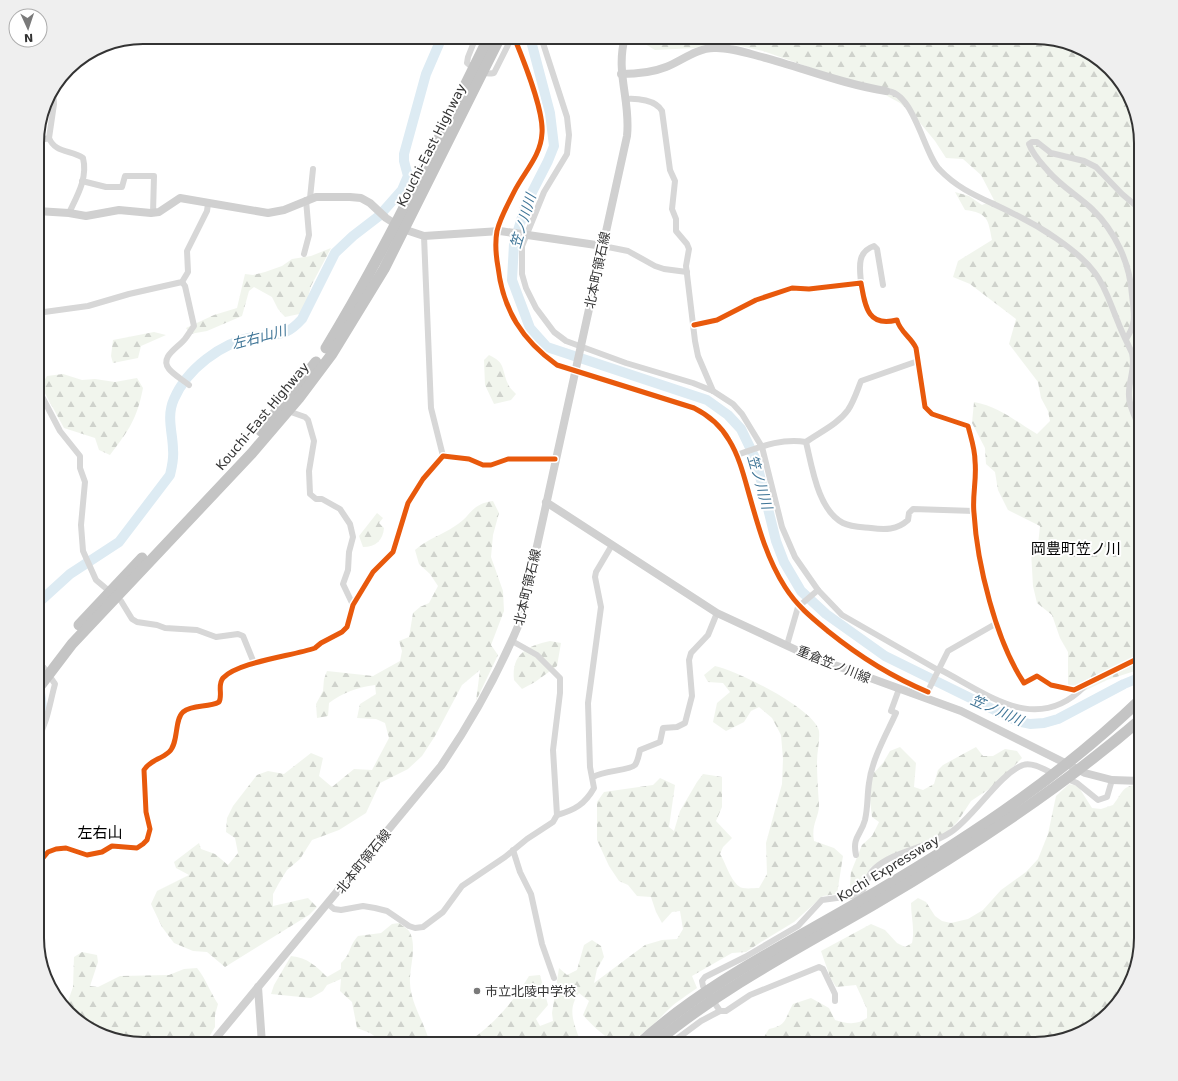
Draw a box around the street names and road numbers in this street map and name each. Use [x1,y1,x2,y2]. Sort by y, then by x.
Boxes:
street label: Kouchi-East Highway [394,81,469,209]
street label: 北本町領石線 [582,230,613,310]
street label: Kouchi-East Highway [213,359,312,473]
street label: 北本町領石線 [511,547,544,627]
street label: 重倉笠ノ川線 [795,643,873,686]
street label: 北本町領石線 [333,826,394,896]
street label: Kochi Expressway [835,832,942,905]

